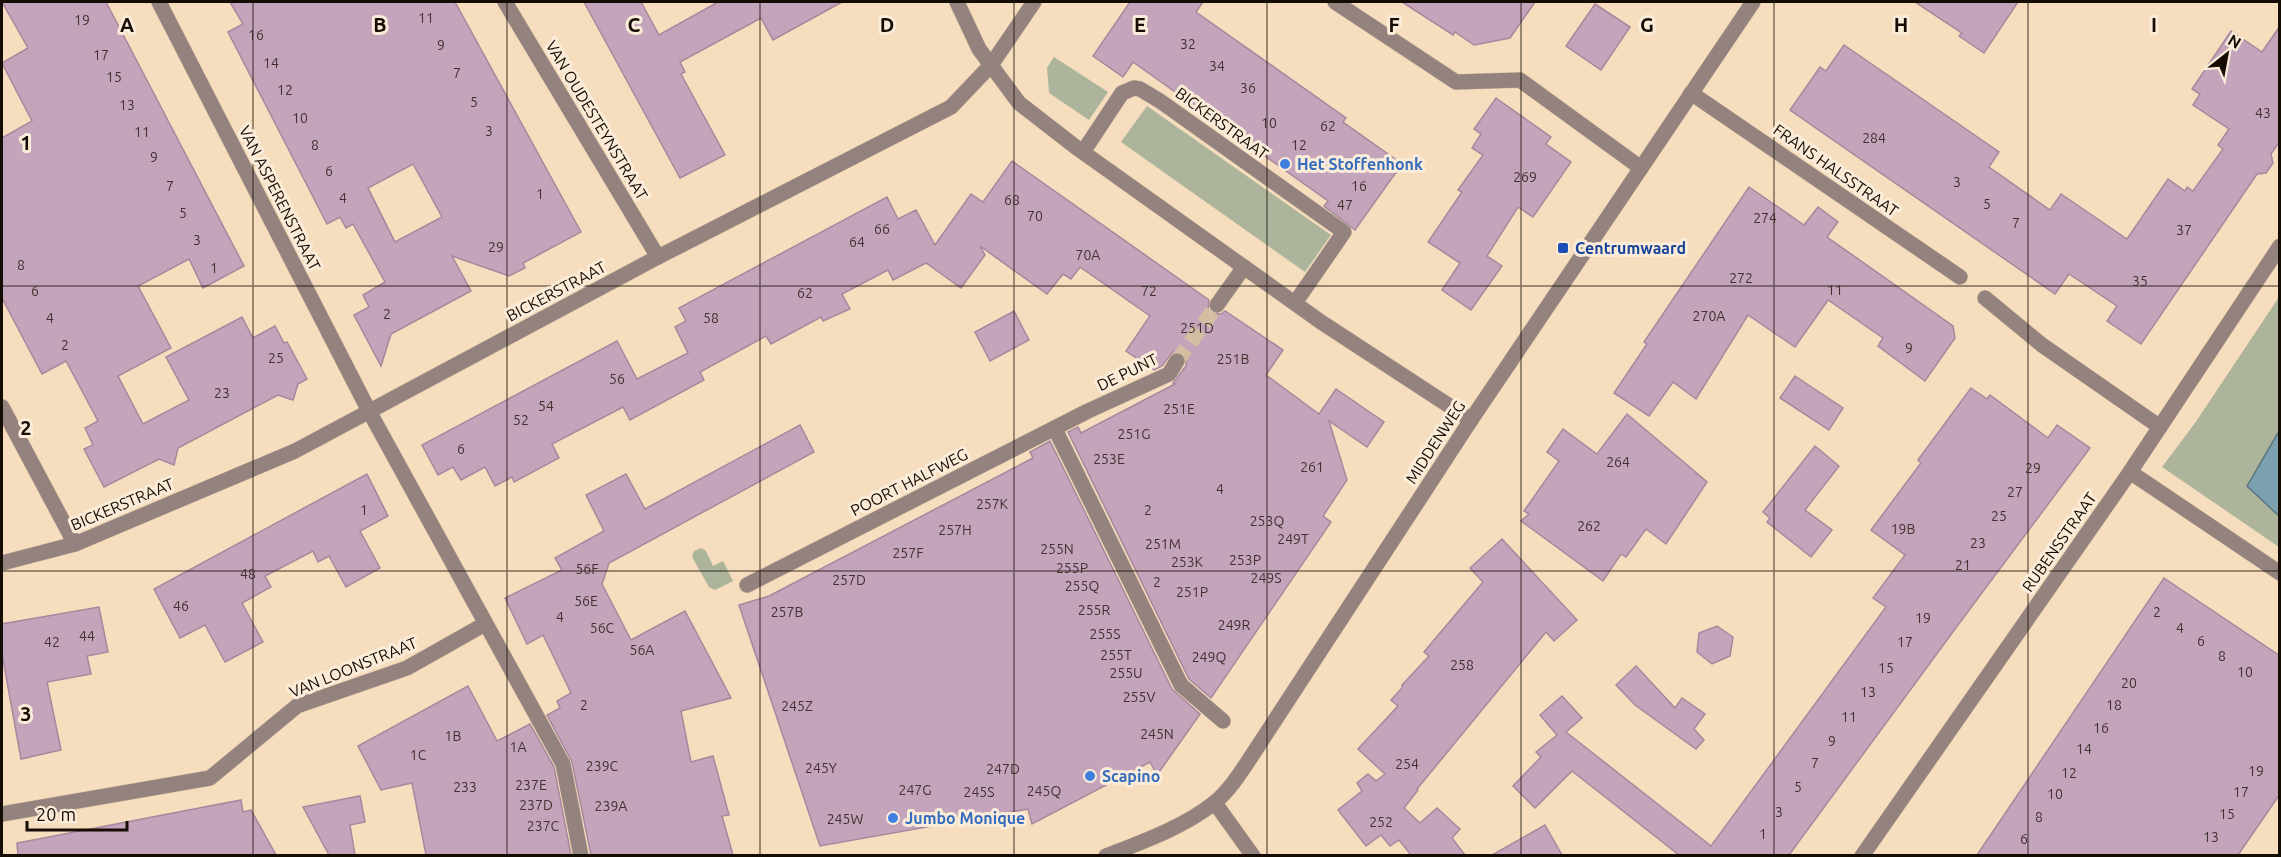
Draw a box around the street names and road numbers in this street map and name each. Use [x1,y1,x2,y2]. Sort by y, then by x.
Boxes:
street label: VAN OUDESTEYNSTRAAT [542,37,652,203]
street label: BICKERSTRAAT [1172,83,1272,163]
street label: FRANS HALSSTRAAT [1770,120,1902,220]
street label: VAN ASPERENSTRAAT [236,123,324,273]
street label: BICKERSTRAAT [503,257,609,325]
street label: DE PUNT [1094,350,1160,394]
street label: MIDDENWEG [1402,397,1468,487]
street label: POORT HALFWEG [847,445,971,519]
street label: BICKERSTRAAT [68,474,176,534]
street label: RUBENSSTRAAT [2018,489,2100,595]
street label: VAN LOONSTRAAT [287,633,419,701]

